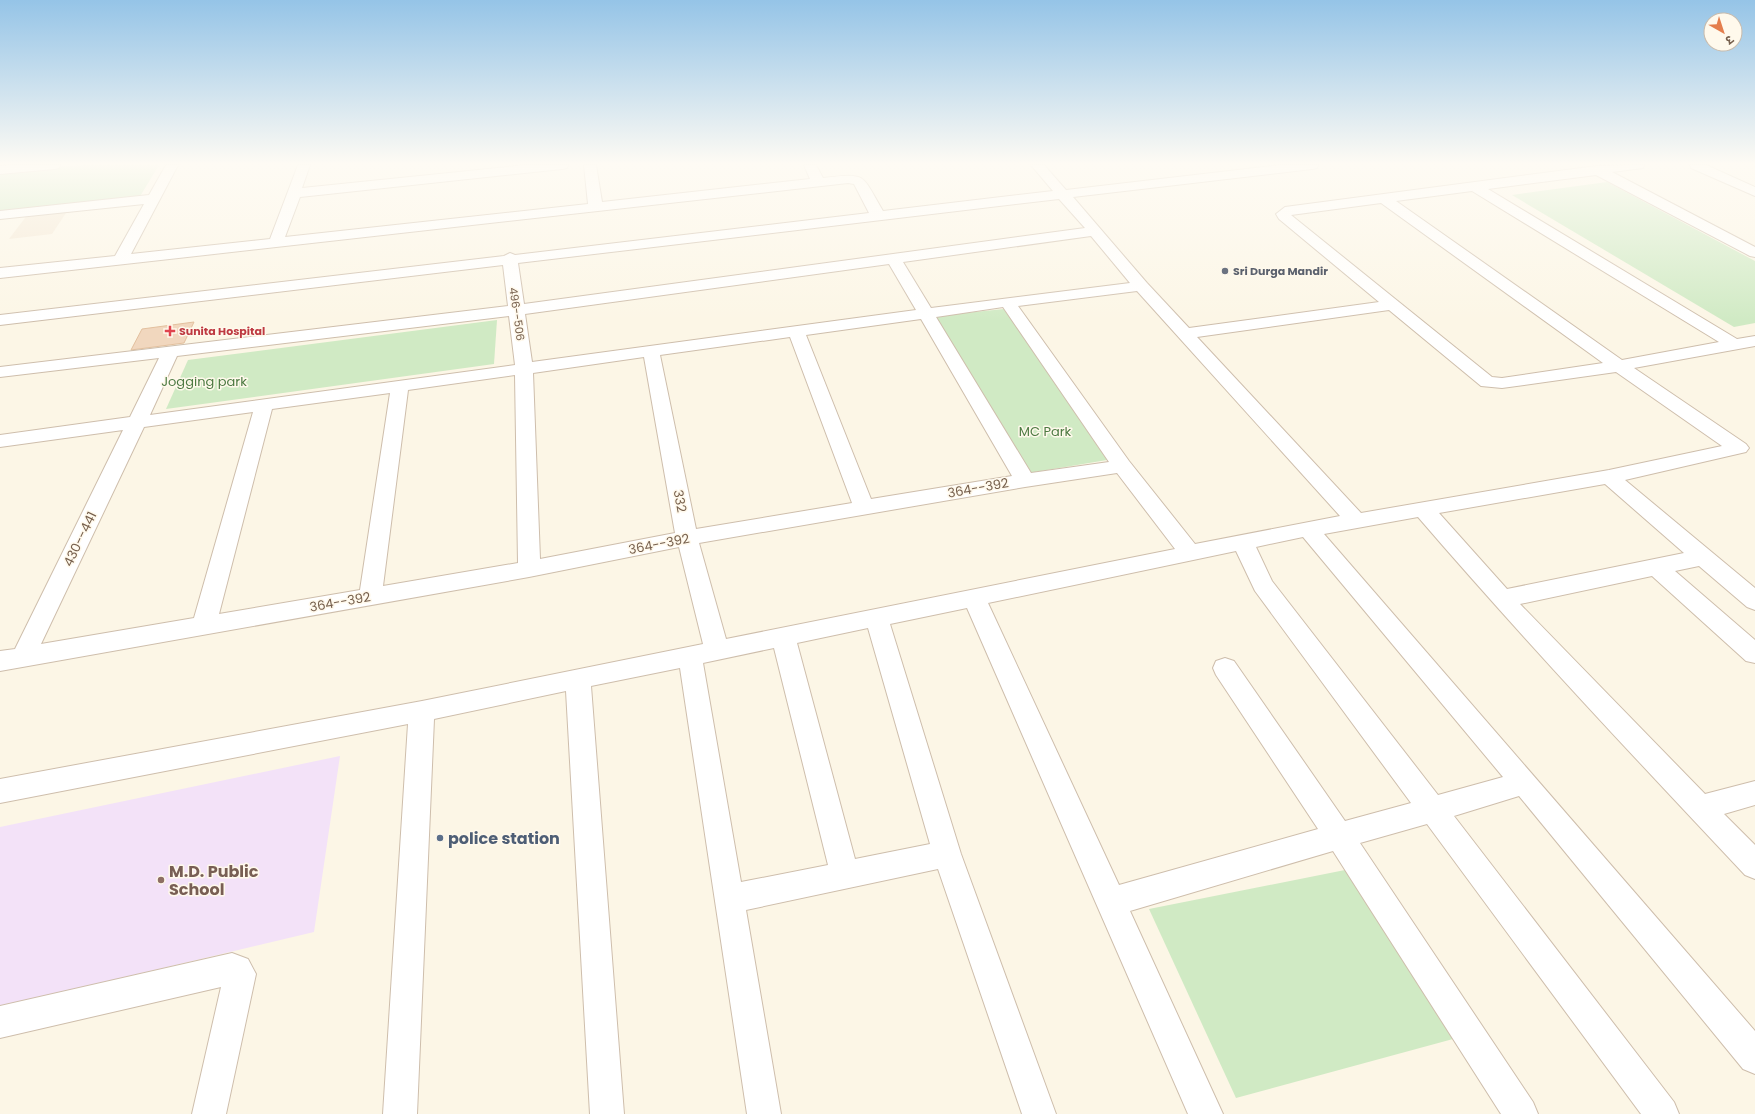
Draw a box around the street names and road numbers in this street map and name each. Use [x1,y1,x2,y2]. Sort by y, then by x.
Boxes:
street label: 496--506 [505,286,529,342]
street label: 364--392 [946,473,1010,503]
street label: 332 [668,488,692,514]
street label: 430--441 [59,508,101,570]
street label: 364--392 [627,529,691,559]
street label: 364--392 [308,587,372,617]

